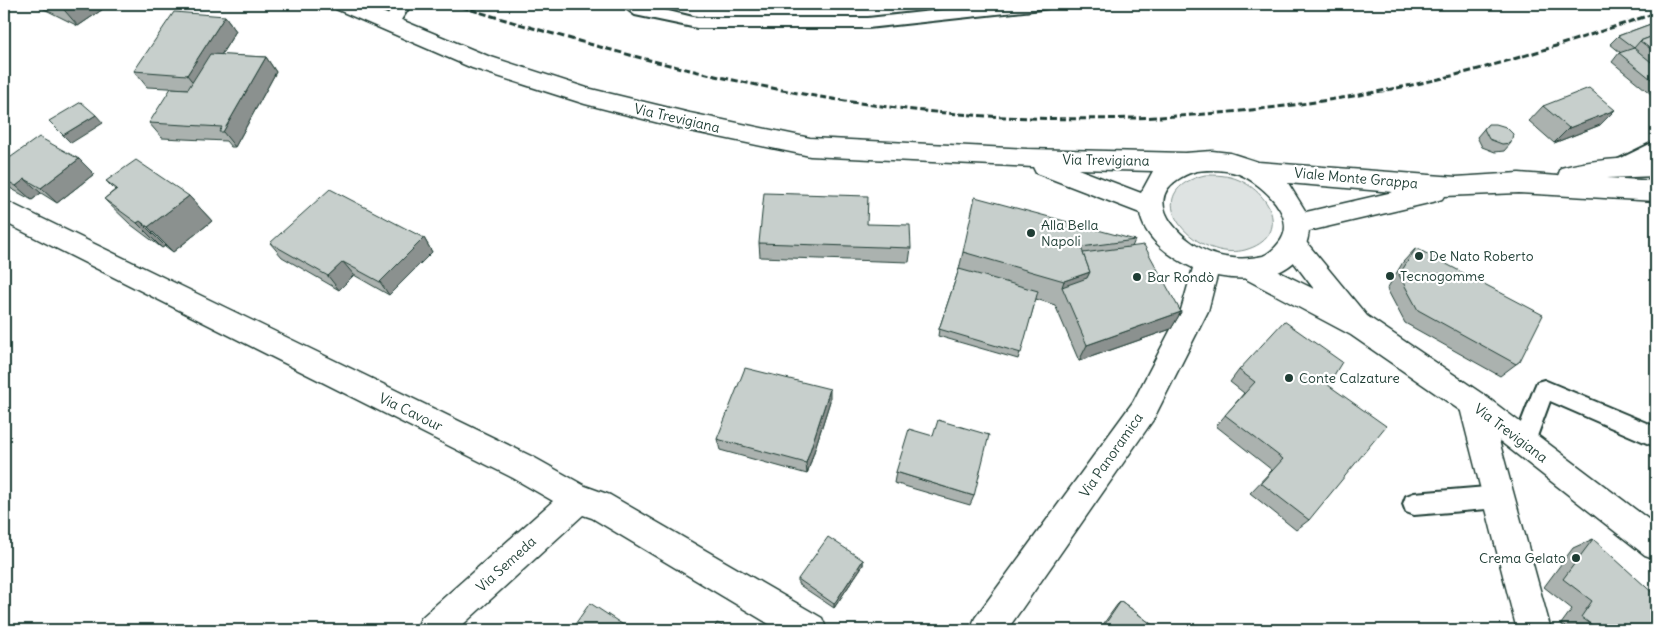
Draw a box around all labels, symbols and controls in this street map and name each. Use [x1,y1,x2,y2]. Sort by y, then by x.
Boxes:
street label: Via Trevigiana [632,99,722,137]
street label: Via Trevigiana [1062,150,1150,170]
street label: Viale Monte Grappa [1293,164,1419,192]
place label: Alla Bella Napoli [1041,216,1099,250]
marker: Alla Bella Napoli [1025,227,1037,239]
place label: De Nato Roberto [1429,247,1534,265]
marker: De Nato Roberto [1413,250,1425,262]
place label: Tecnogomme [1400,267,1485,285]
place label: Bar Rondò [1147,268,1214,286]
marker: Tecnogomme [1384,270,1396,282]
marker: Bar Rondò [1131,271,1143,283]
place label: Conte Calzature [1299,369,1400,387]
marker: Conte Calzature [1283,372,1295,384]
street label: Via Cavour [376,389,446,435]
street label: Via Trevigiana [1471,400,1551,466]
street label: Via Panoramica [1075,409,1147,501]
street label: Via Semeda [472,532,540,596]
place label: Crema Gelato [1479,549,1566,567]
marker: Crema Gelato [1570,552,1582,564]

